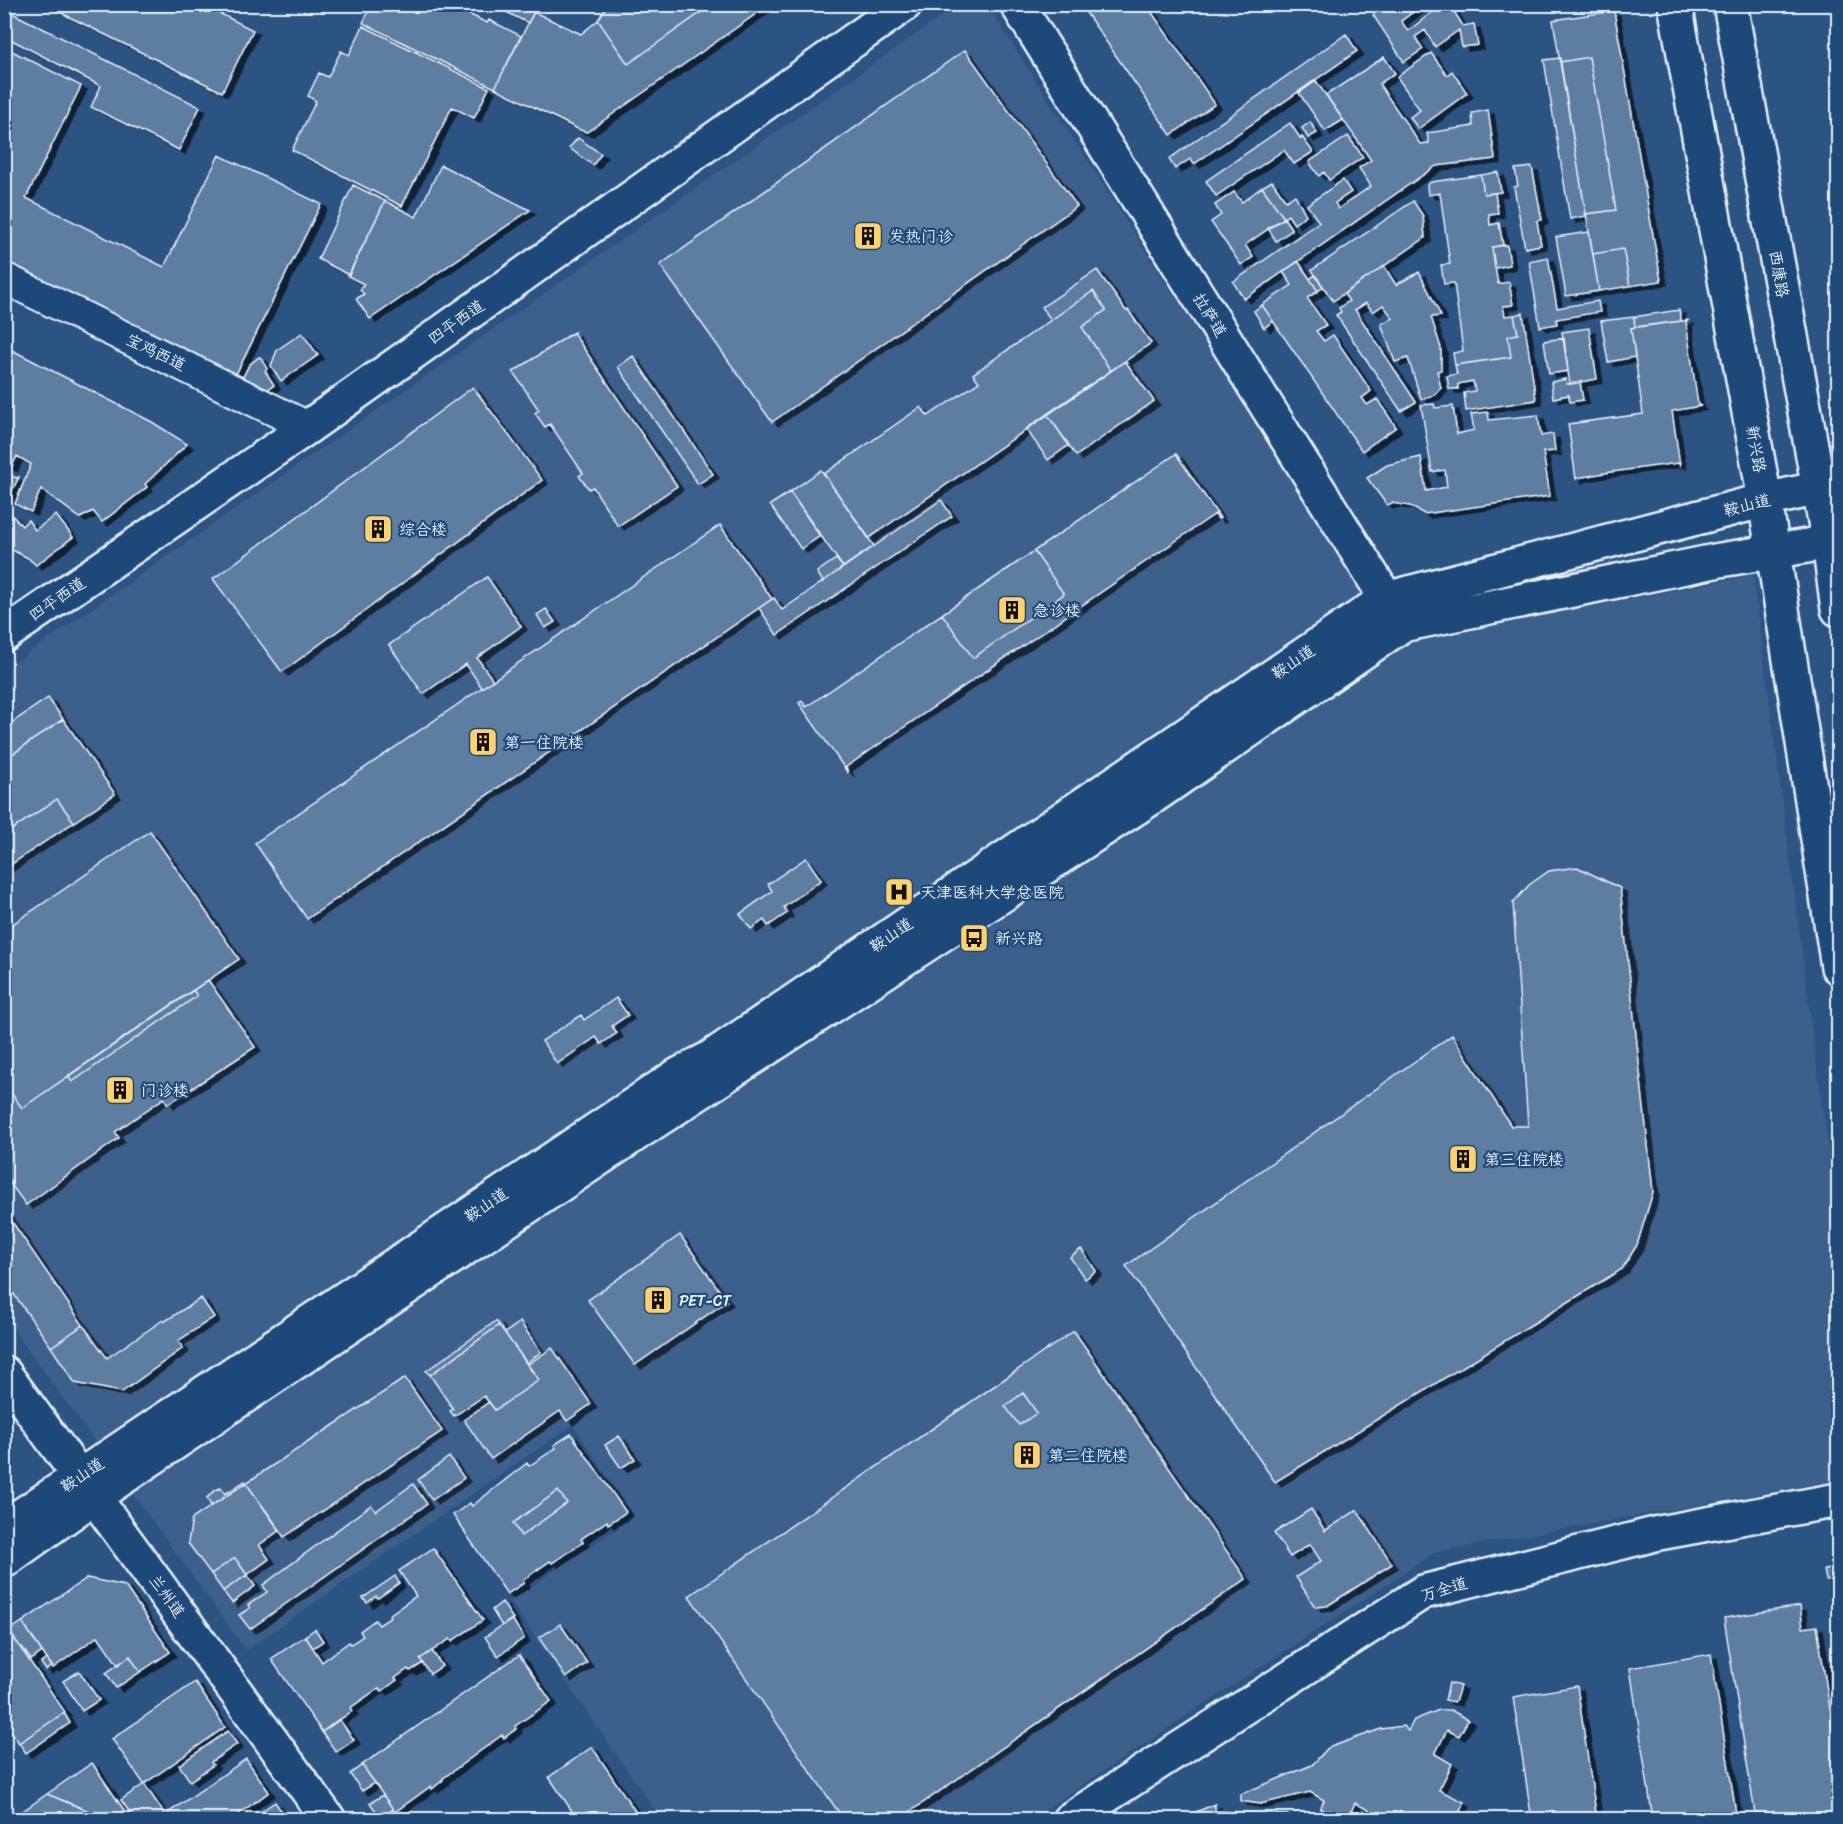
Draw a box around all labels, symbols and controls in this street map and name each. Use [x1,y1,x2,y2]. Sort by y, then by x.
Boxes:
building icon: 发热门诊 [852,220,884,252]
place label: 发热门诊 [889,222,954,251]
street label: 西康路 [1761,248,1797,300]
street label: 拉萨道 [1185,287,1235,343]
street label: 四平西道 [421,292,491,352]
street label: 宝鸡西道 [121,325,191,379]
street label: 新兴路 [1738,423,1774,475]
street label: 鞍山道 [1720,485,1774,525]
building icon: 综合楼 [362,513,394,545]
place label: 综合楼 [399,515,447,544]
street label: 四平西道 [22,569,92,629]
building icon: 急诊楼 [996,594,1028,626]
place label: 急诊楼 [1033,596,1081,625]
street label: 鞍山道 [1265,637,1321,687]
building icon: 第一住院楼 [467,726,499,758]
place label: 第一住院楼 [504,728,584,757]
hospital icon: 天津医科大学总医院 [883,876,915,908]
place label: 天津医科大学总医院 [920,878,1064,907]
street label: 鞍山道 [863,910,919,960]
bus stop icon: 新兴路 [958,922,990,954]
place label: 新兴路 [995,924,1043,953]
building icon: 门诊楼 [104,1074,136,1106]
place label: 门诊楼 [141,1076,189,1105]
building icon: 第三住院楼 [1447,1143,1479,1175]
place label: 第三住院楼 [1484,1145,1564,1174]
street label: 鞍山道 [458,1180,514,1230]
building icon: PET-CT [642,1284,674,1316]
place label: PET-CT [679,1286,732,1315]
building icon: 第二住院楼 [1011,1439,1043,1471]
place label: 第二住院楼 [1048,1441,1128,1470]
street label: 鞍山道 [54,1450,110,1500]
street label: 兰州道 [141,1568,193,1624]
street label: 万全道 [1417,1568,1471,1610]

